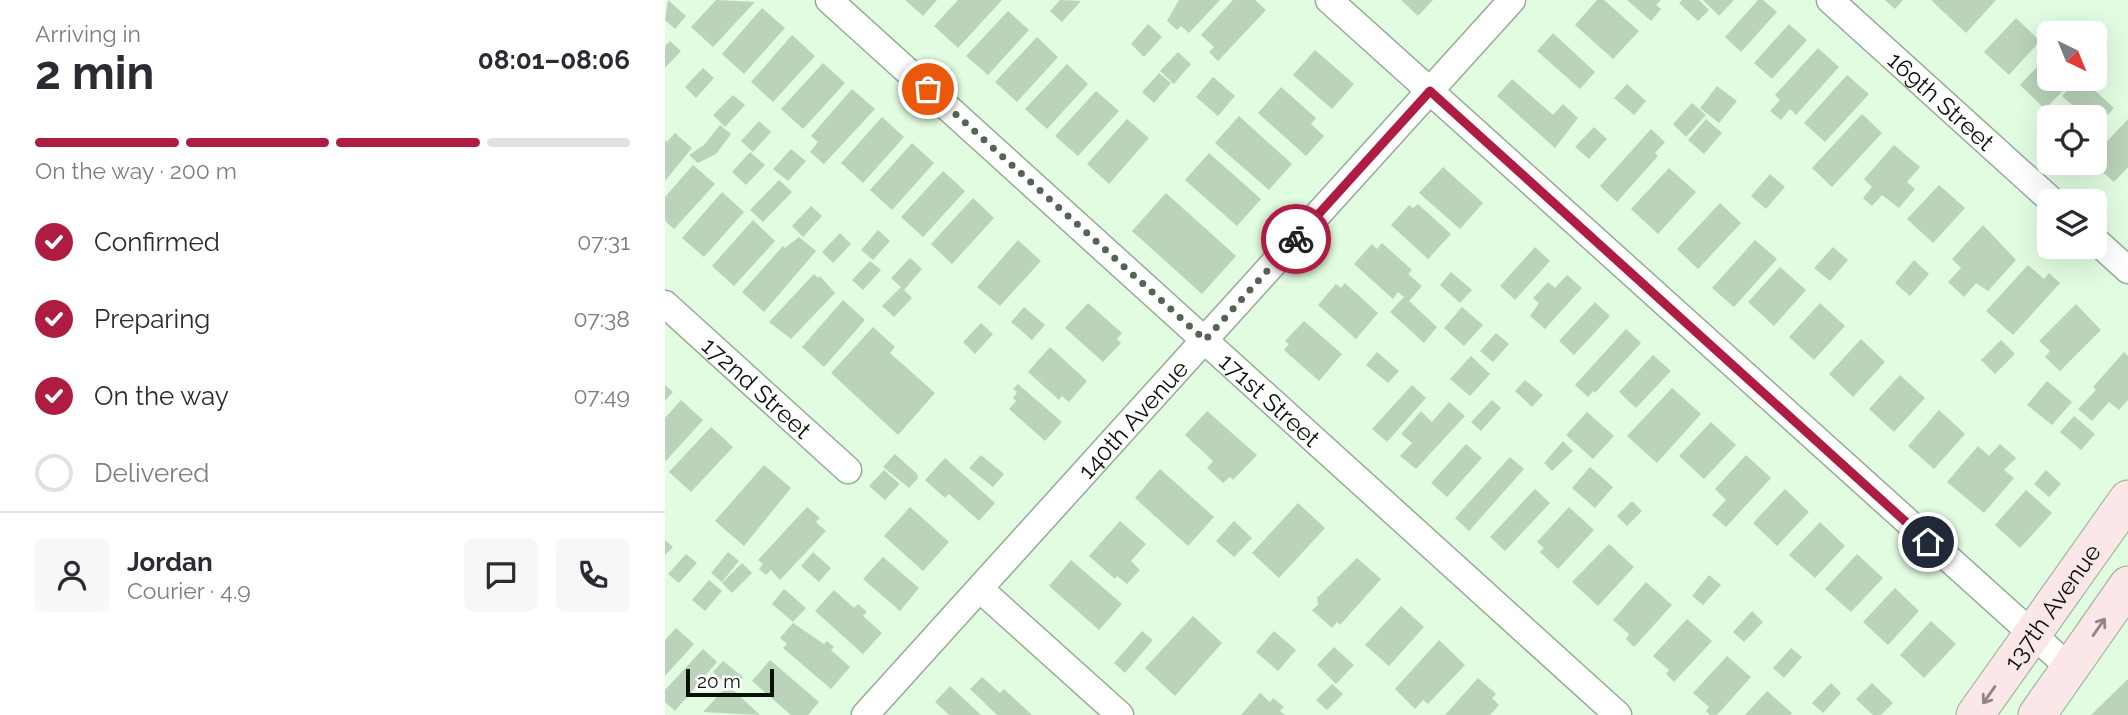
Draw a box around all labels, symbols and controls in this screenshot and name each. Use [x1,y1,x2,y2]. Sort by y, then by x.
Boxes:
text: Arriving in [35,20,141,47]
north arrow [2037,21,2107,91]
map controls [2037,21,2107,259]
text: 08:01–08:06 [478,45,630,75]
street label: 169th Street [1882,45,2000,156]
text: 2 min [35,46,154,100]
pin [898,59,958,119]
icon: bag [909,70,947,108]
button: locate [2037,105,2107,175]
text: On the way · 200 m [35,157,237,184]
button: layers [2037,189,2107,259]
courier [1261,204,1331,274]
icon: bike [1277,220,1315,258]
icon: check [35,223,73,261]
text: Confirmed [94,227,220,257]
text: 07:31 [577,228,630,255]
icon: check [35,300,73,338]
text: Preparing [94,304,210,334]
text: 07:38 [574,305,630,332]
street label: 172nd Street [696,330,817,444]
street label: 171st Street [1214,347,1326,452]
street label: 140th Avenue [1072,354,1194,484]
icon: check [35,377,73,415]
text: On the way [94,381,229,411]
text: 07:49 [573,382,630,409]
text: Delivered [94,458,209,488]
pin [1898,512,1958,572]
icon: home [1909,523,1947,561]
button: person [35,538,109,612]
button: chat [464,538,538,612]
button: phone [556,538,630,612]
street label: 137th Avenue [1997,538,2106,675]
text: Jordan [127,547,213,577]
text: Courier · 4.9 [127,577,251,604]
one-way arrow [2092,617,2106,637]
scale bar [686,666,773,698]
text: 20 m [697,670,741,692]
one-way arrow [1982,685,1996,704]

